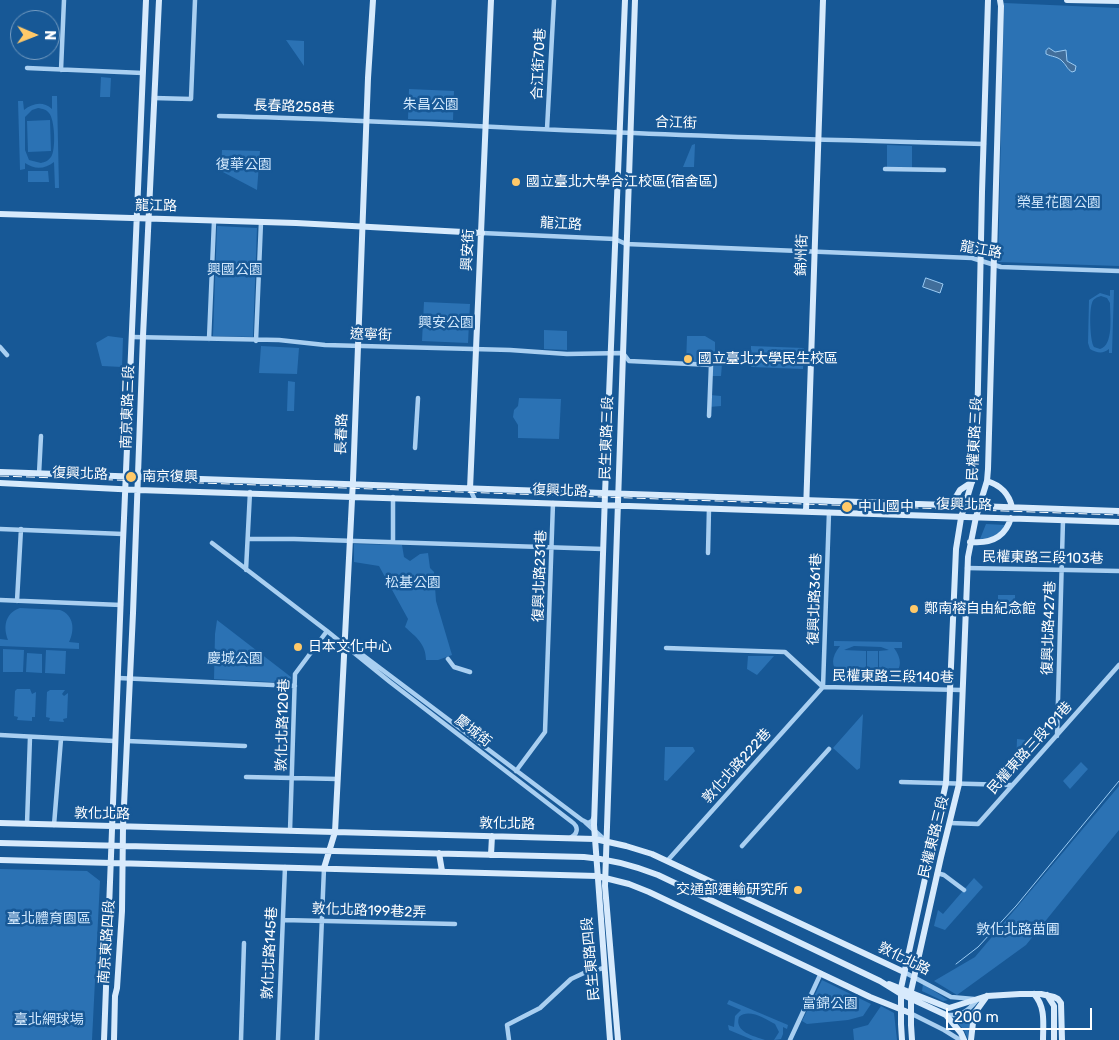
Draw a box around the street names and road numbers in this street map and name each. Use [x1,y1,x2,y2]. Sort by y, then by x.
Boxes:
street label: 合江街70巷 [529,28,549,100]
street label: 長春路258巷 [253,97,335,117]
street label: 合江街 [655,114,697,132]
street label: 龍江路 [135,197,177,215]
street label: 龍江路 [540,215,582,233]
street label: 興安街 [459,229,477,271]
street label: 錦州街 [793,234,811,276]
street label: 龍江路 [959,238,1003,262]
street label: 遼寧街 [350,326,392,344]
street label: 南京東路三段 [118,365,138,449]
street label: 民生東路三段 [597,396,617,480]
street label: 民權東路三段 [964,397,986,481]
street label: 長春路 [333,413,351,455]
street label: 復興北路 [52,465,108,483]
street label: 復興北路 [532,482,588,500]
street label: 復興北路 [936,496,992,514]
street label: 復興北路231巷 [530,530,550,622]
street label: 民權東路三段103巷 [982,549,1104,567]
street label: 復興北路361巷 [805,552,825,646]
street label: 復興北路427巷 [1039,581,1059,675]
street label: 民權東路三段140巷 [832,668,954,686]
street label: 敦化北路120巷 [273,678,293,772]
street label: 民權東路三段191巷 [984,698,1076,798]
street label: 慶城街 [451,711,495,751]
street label: 敦化北路222巷 [699,725,775,807]
street label: 民權東路三段 [916,794,952,880]
street label: 敦化北路 [74,805,130,823]
street label: 敦化北路 [479,815,535,833]
street label: 南京東路四段 [96,900,118,984]
street label: 敦化北路199巷2弄 [311,901,427,921]
street label: 敦化北路145巷 [259,906,281,1000]
street label: 民生東路四段 [579,916,603,1002]
street label: 敦化北路 [875,939,933,979]

